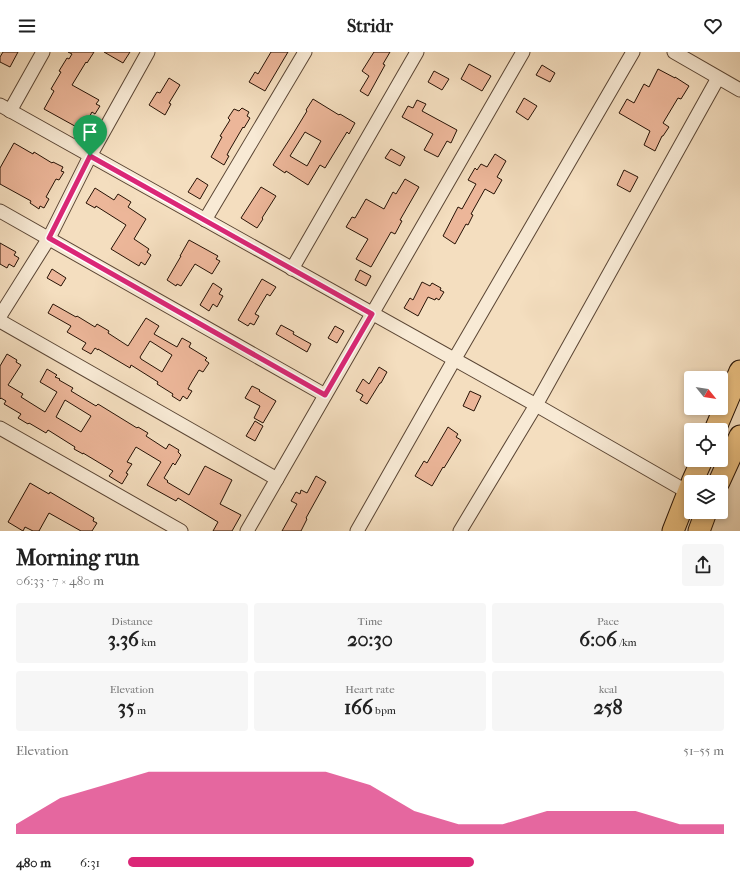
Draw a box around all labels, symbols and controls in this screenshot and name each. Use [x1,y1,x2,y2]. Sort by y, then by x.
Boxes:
icon: menu [16,15,38,37]
icon: heart [702,15,724,37]
text: Stridr [347,16,393,37]
pin [73,115,107,156]
icon: arrive [79,121,101,143]
north arrow [684,371,728,415]
map controls [684,371,728,519]
button: locate [684,423,728,467]
button: layers [684,475,728,519]
button: share [682,544,724,586]
text: Morning run [16,545,139,571]
text: 06:33 · 7 × 480 m [16,573,104,588]
text: Distance [111,615,153,628]
text: Time [358,615,383,628]
text: Pace [597,615,619,628]
text: 3.36 [108,628,139,651]
text: 20:30 [347,628,393,651]
text: 6:06 [579,628,617,651]
text: km [139,636,156,649]
text: /km [617,636,637,649]
text: Elevation [110,683,154,696]
text: Heart rate [345,683,395,696]
text: kcal [599,683,617,696]
text: 35 [118,696,135,719]
text: 166 [344,696,373,719]
text: 258 [594,696,622,719]
text: m [135,704,146,717]
text: bpm [373,704,396,717]
text: Elevation [16,743,69,758]
text: 51–55 m [683,743,724,758]
text: 480 m [16,855,51,870]
text: 6:31 [80,855,100,870]

